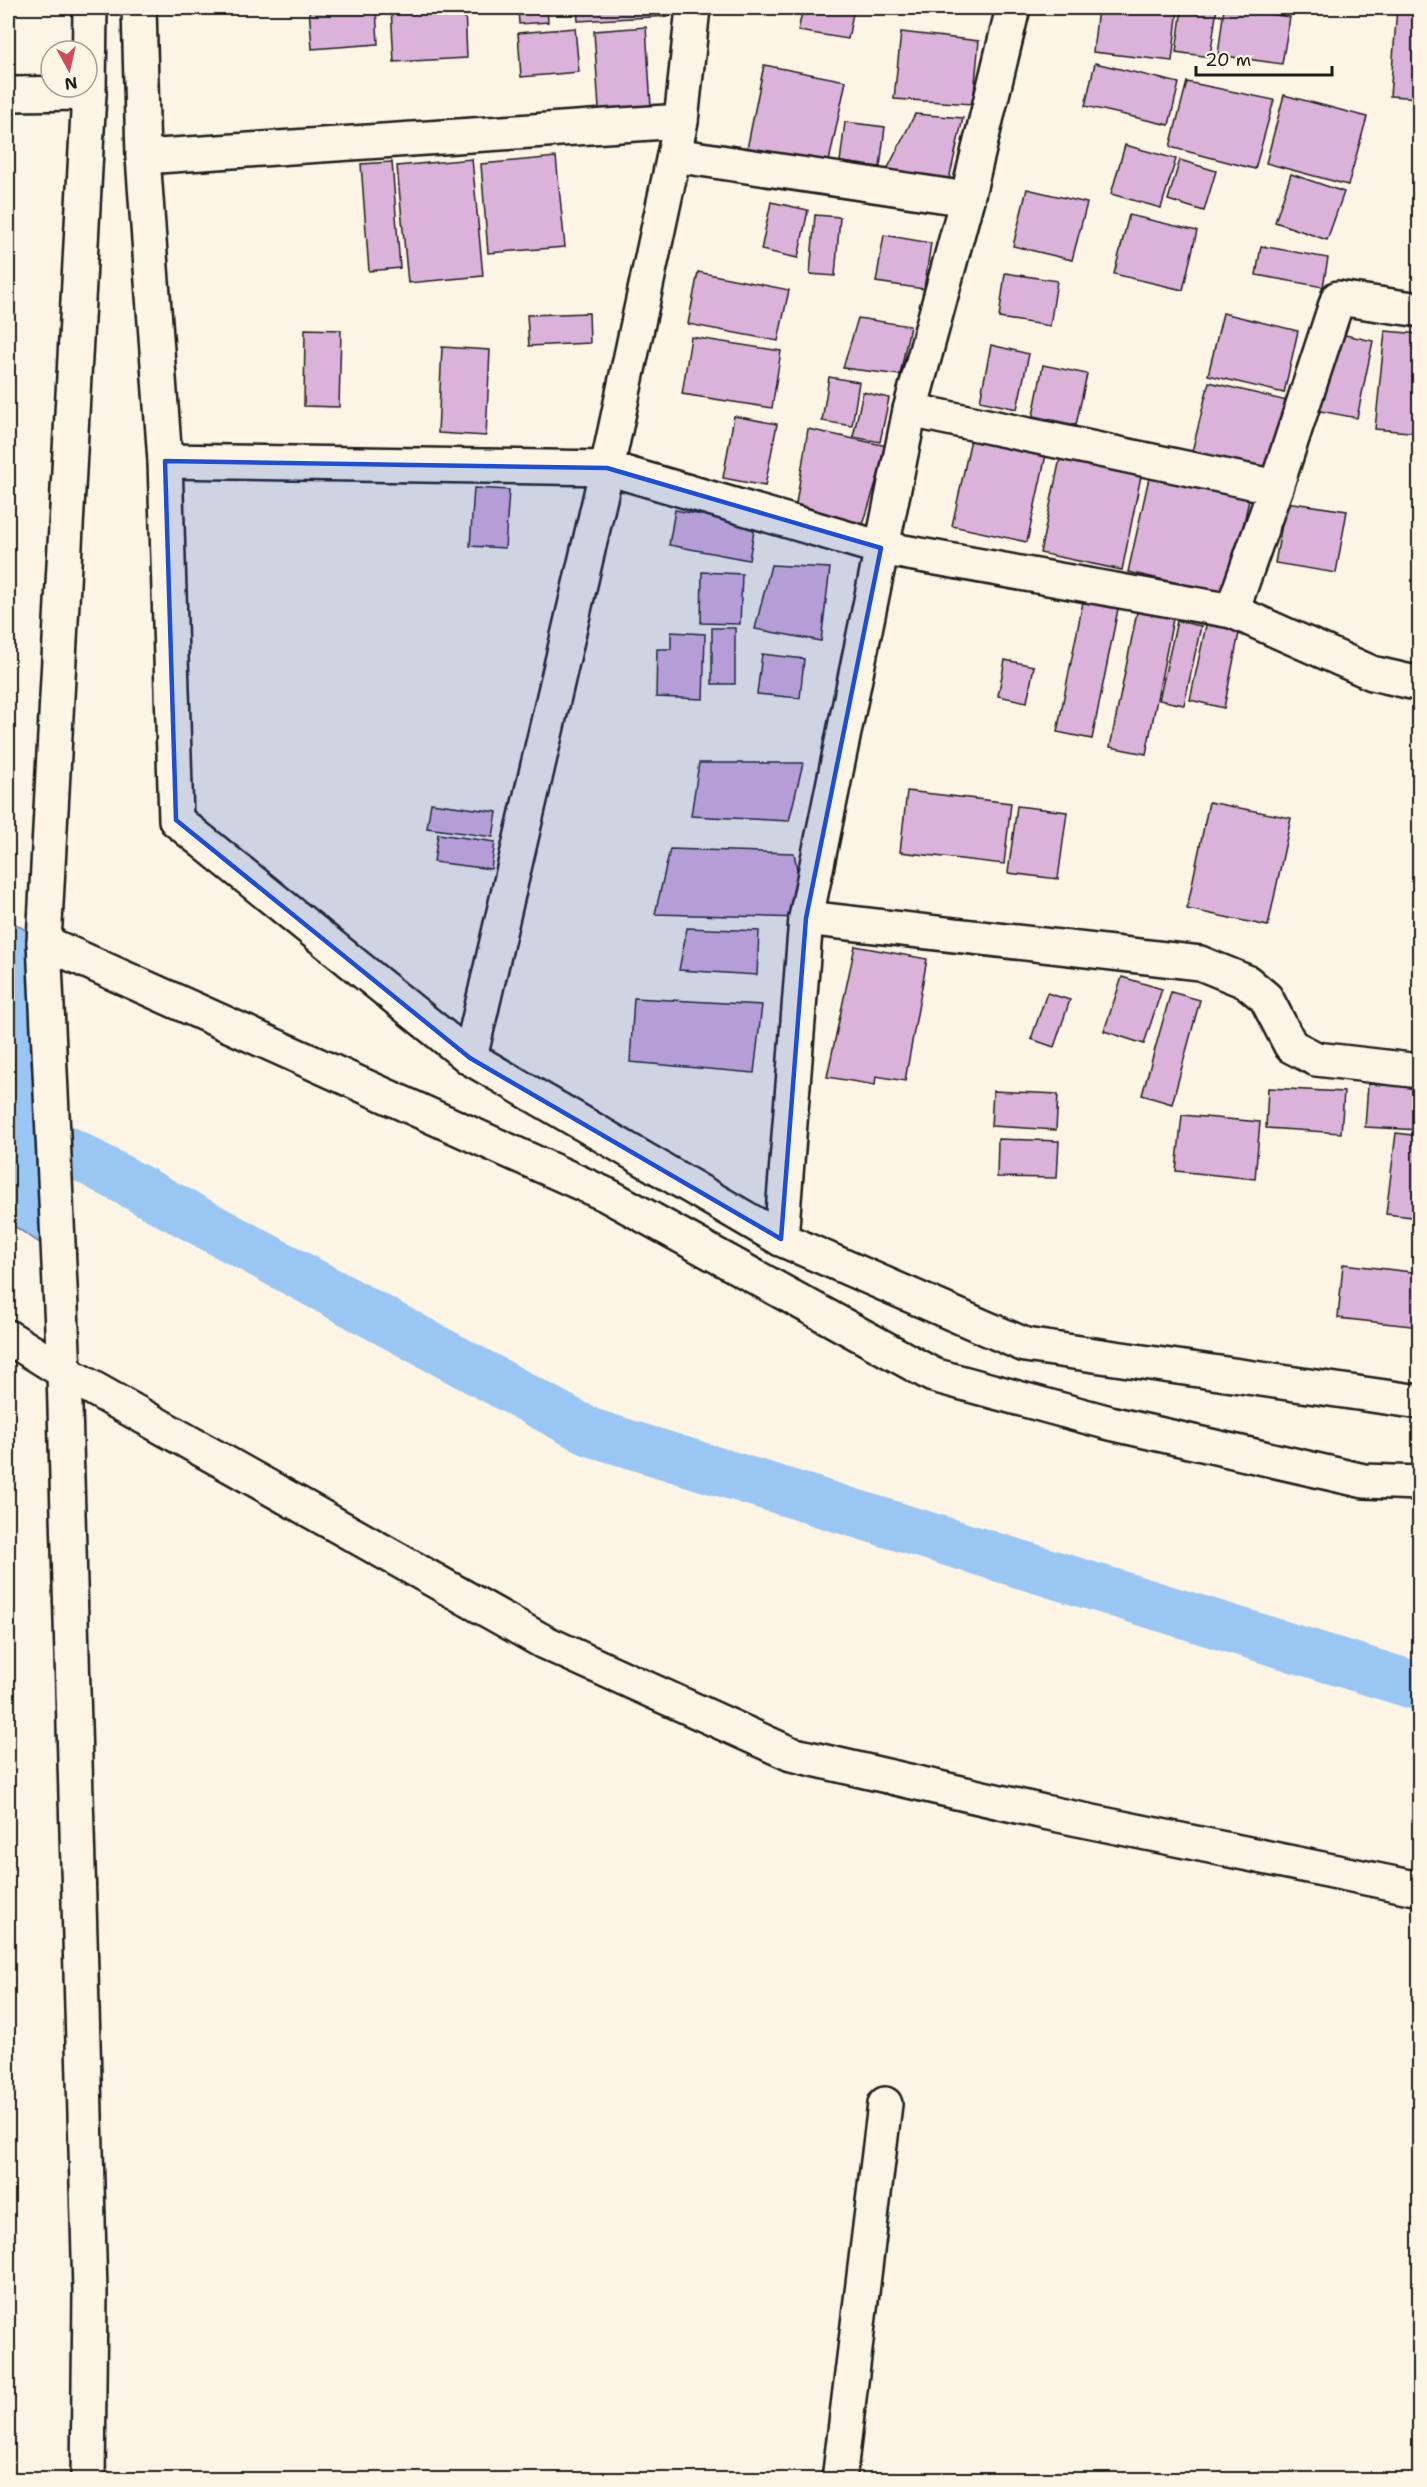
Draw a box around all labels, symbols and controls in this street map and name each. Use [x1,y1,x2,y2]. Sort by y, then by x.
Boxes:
north arrow [39,39,99,99]
scale bar [1196,39,1332,77]
text: 20 m [1205,48,1251,72]
text: N [63,72,79,95]

